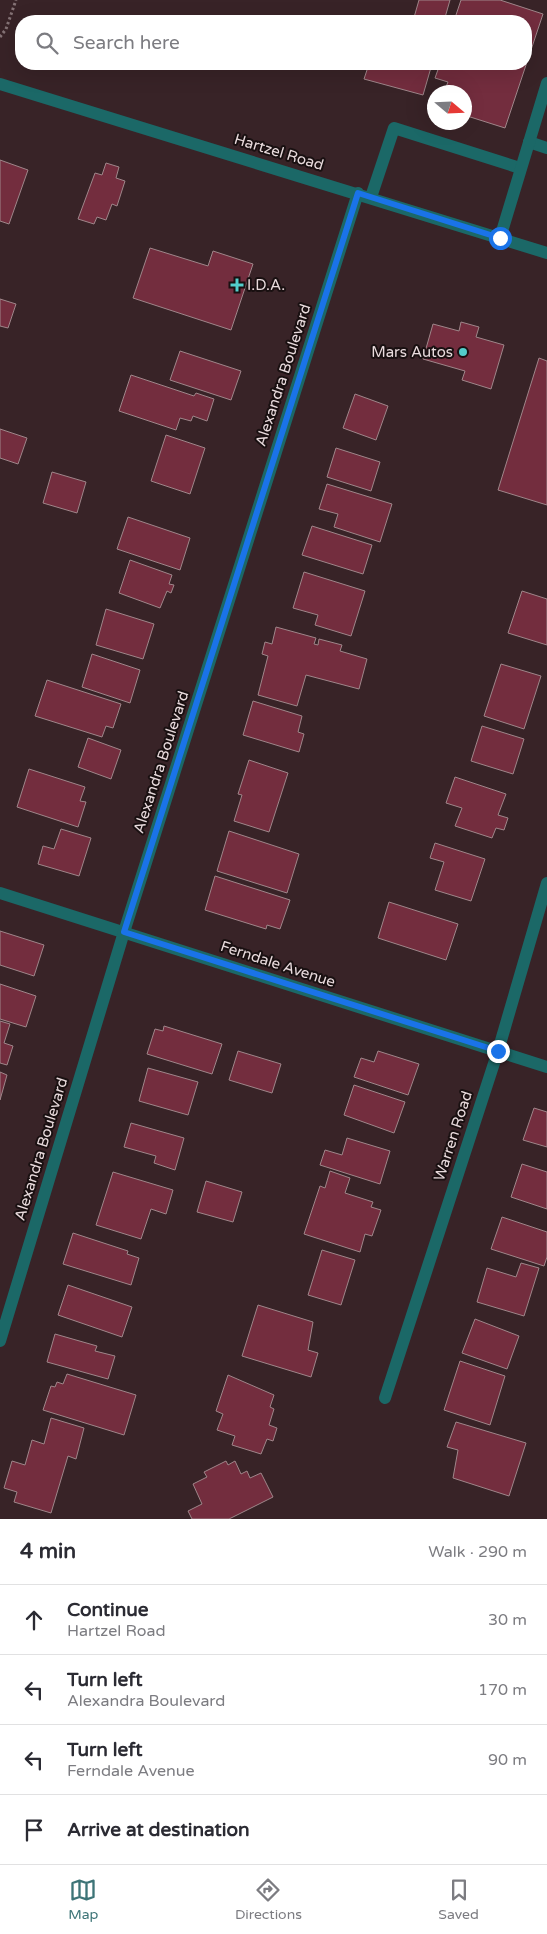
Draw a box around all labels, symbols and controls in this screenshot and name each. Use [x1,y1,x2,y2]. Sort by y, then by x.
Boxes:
search box [15,15,532,70]
icon: search [33,29,61,57]
text: Search here [73,32,180,54]
north arrow [427,85,472,130]
street label: Hartzel Road [232,130,326,174]
route start [489,227,512,250]
place label: I.D.A. [247,276,285,294]
marker: I.D.A. [231,279,243,291]
street label: Alexandra Boulevard [252,302,314,448]
place label: Mars Autos [371,343,453,361]
marker: Mars Autos [457,346,469,358]
street label: Alexandra Boulevard [130,689,192,835]
street label: Ferndale Avenue [218,937,338,991]
route end [487,1040,510,1063]
street label: Alexandra Boulevard [11,1075,71,1223]
street label: Warren Road [430,1089,476,1183]
text: 4 min [20,1539,76,1564]
text: Walk · 290 m [428,1542,527,1562]
text: Continue [67,1599,149,1621]
icon: ahead [20,1606,48,1634]
text: 30 m [488,1610,527,1630]
text: Hartzel Road [67,1621,166,1641]
text: Turn left [67,1669,143,1691]
icon: left [20,1676,48,1704]
text: 170 m [478,1680,527,1700]
text: Alexandra Boulevard [67,1691,225,1711]
text: Turn left [67,1739,143,1761]
icon: left [20,1746,48,1774]
text: 90 m [488,1750,527,1770]
text: Ferndale Avenue [67,1761,195,1781]
icon: arrive [20,1816,48,1844]
text: Arrive at destination [67,1819,250,1841]
tab: Map [68,1876,98,1923]
tab: Directions [235,1876,302,1923]
tab: Saved [438,1876,479,1923]

